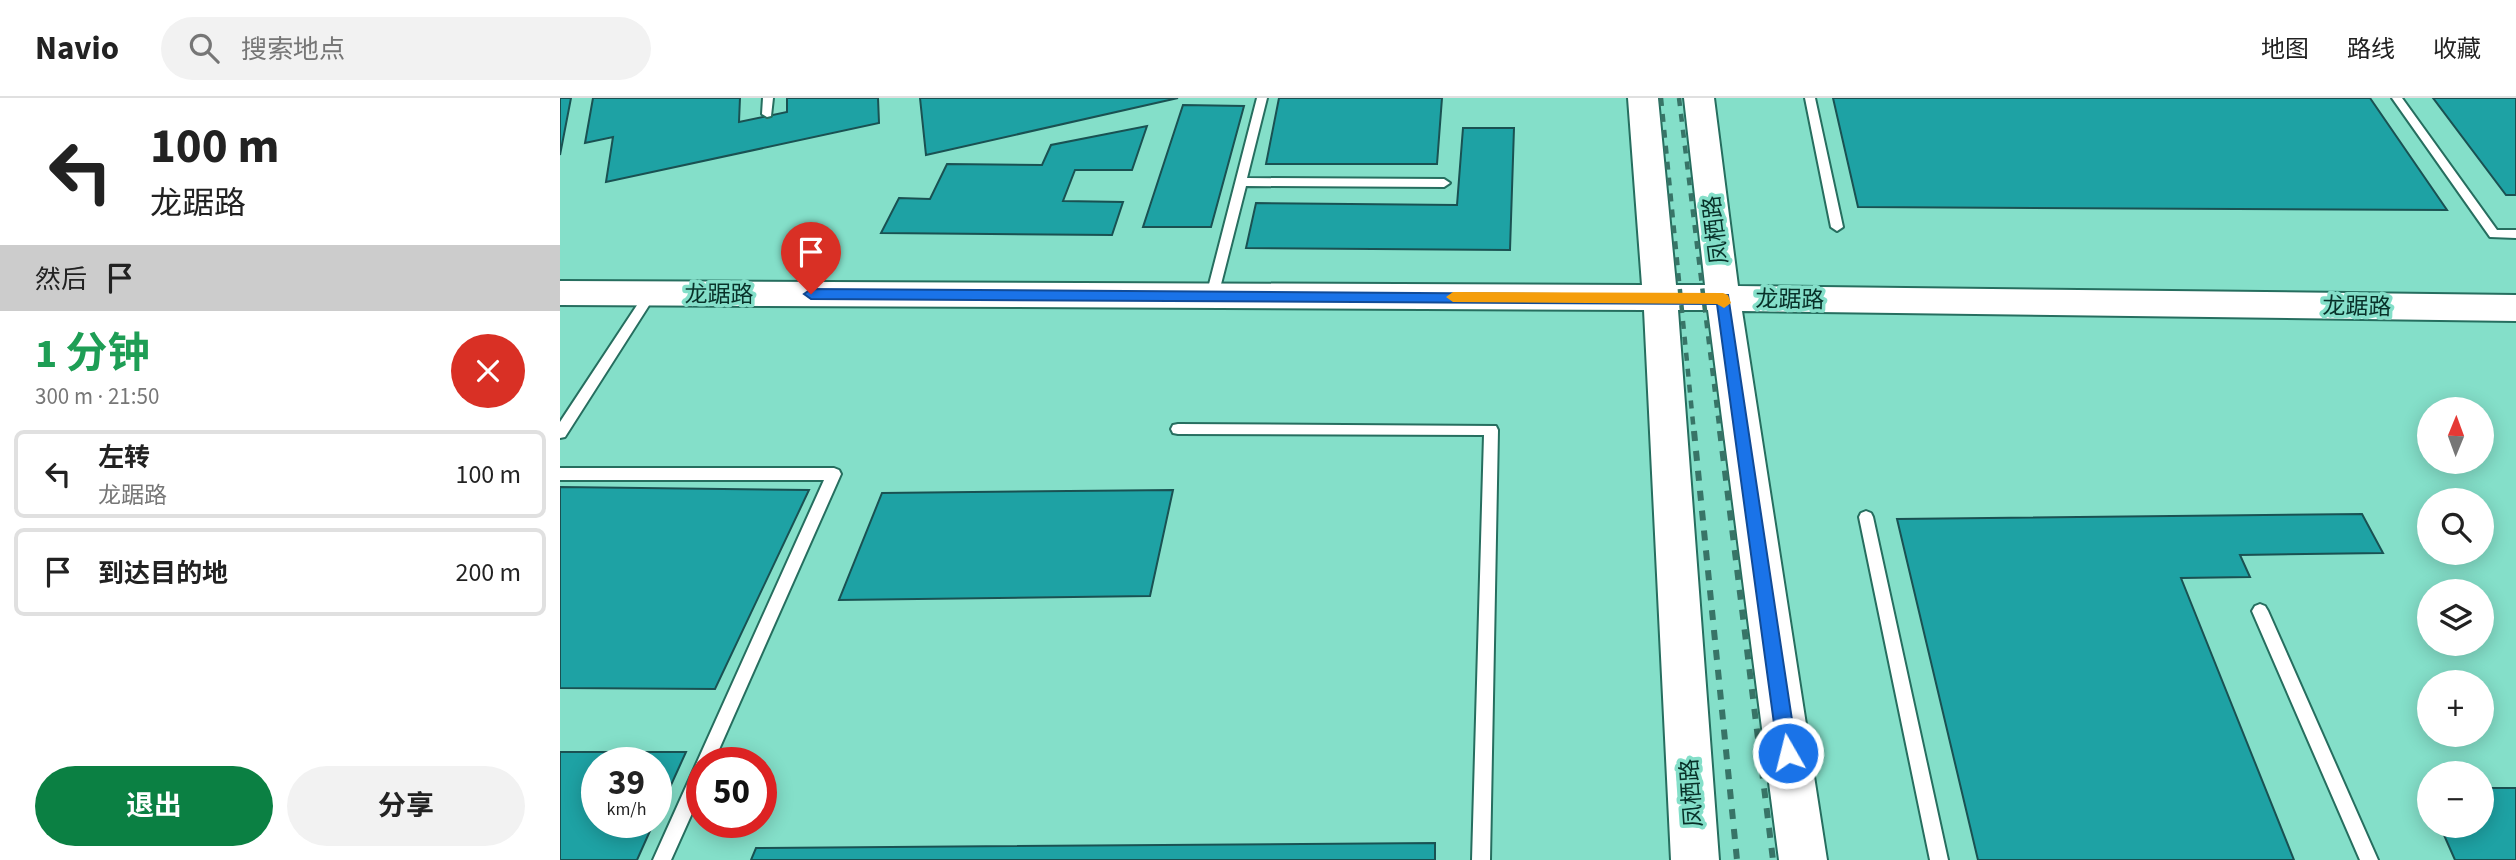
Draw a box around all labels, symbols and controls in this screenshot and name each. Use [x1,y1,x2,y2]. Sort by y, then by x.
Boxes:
search box [161,17,651,80]
text: Navio [35,25,119,72]
icon: search [185,29,223,67]
text: 搜索地点 [241,31,345,68]
text: 地图 [2261,32,2309,67]
text: 路线 [2347,32,2395,67]
text: 收藏 [2433,32,2481,67]
text: 100 m [150,112,279,182]
icon: left [35,126,126,217]
text: 龙踞路 [150,181,246,227]
street label: 凤栖路 [1695,194,1736,266]
pin [781,222,841,294]
icon: arrive [792,233,830,271]
icon: arrive [101,259,139,297]
text: 然后 [35,261,87,298]
street label: 龙踞路 [685,278,754,311]
street label: 龙踞路 [1755,282,1825,317]
street label: 龙踞路 [2322,289,2392,324]
text: 1 分钟 [35,324,150,384]
button: close [451,334,525,408]
text: 300 m · 21:50 [35,380,159,413]
north arrow [2417,397,2494,474]
map controls [2417,397,2494,838]
text: 左转 [98,439,150,476]
icon: left [39,455,77,493]
text: 100 m [455,456,521,493]
text: 龙踞路 [98,479,167,512]
button: search [2417,488,2494,565]
icon: arrive [39,553,77,591]
text: 200 m [455,554,521,591]
text: 到达目的地 [98,555,228,592]
button: layers [2417,579,2494,656]
button: + [2417,670,2494,747]
position arrow [1751,716,1825,790]
speed limit sign: 50 [686,747,777,838]
street label: 凤栖路 [1673,757,1710,829]
text: 39 [608,758,645,808]
button: − [2417,761,2494,838]
button: 退出 [35,766,273,846]
button: 分享 [287,766,525,846]
text: km/h [607,797,646,822]

